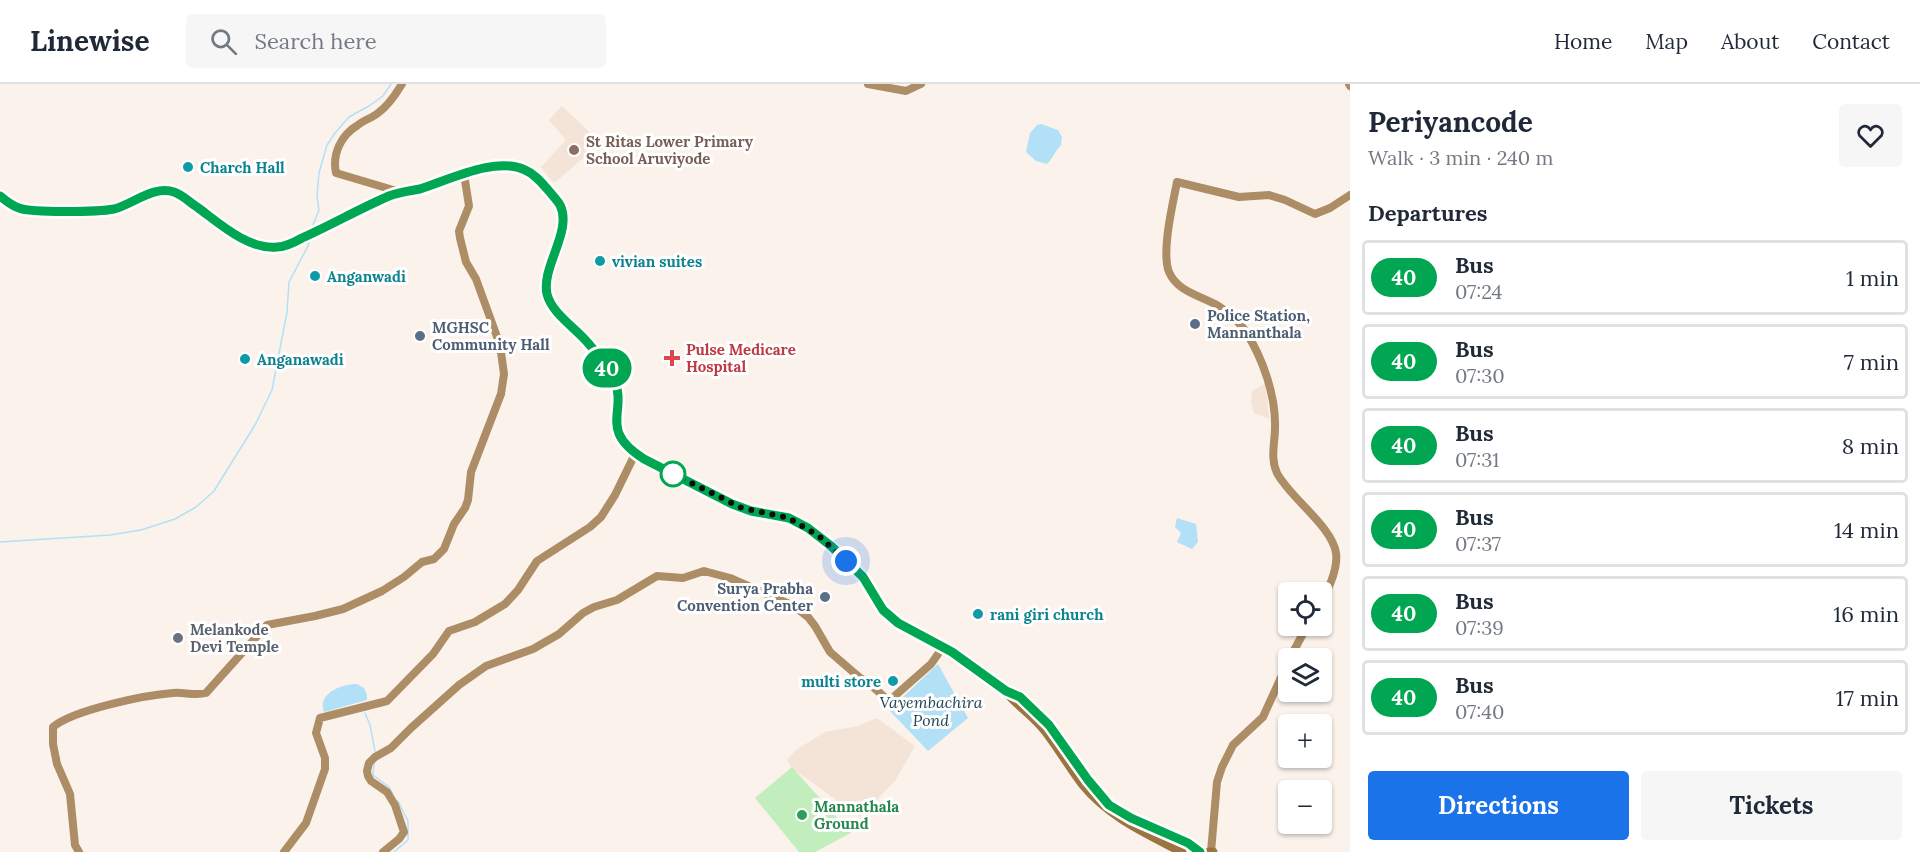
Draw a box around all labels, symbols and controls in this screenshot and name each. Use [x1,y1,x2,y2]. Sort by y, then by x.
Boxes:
search box [186,14,606,68]
text: Linewise [30,23,150,59]
icon: search [207,25,240,58]
text: Search here [255,27,377,55]
text: Home [1554,28,1612,55]
text: Map [1645,28,1688,55]
text: About [1721,28,1779,55]
text: Contact [1812,28,1890,55]
text: Periyancode [1368,104,1533,140]
button: heart [1839,104,1902,167]
place label: St Ritas Lower Primary School Aruviyode [586,132,754,168]
marker: St Ritas Lower Primary School Aruviyode [567,143,581,157]
text: Walk · 3 min · 240 m [1368,145,1553,170]
place label: Charch Hall [200,158,285,177]
marker: Charch Hall [181,160,195,174]
text: Departures [1368,199,1487,227]
text: Bus [1455,251,1494,279]
place label: vivian suites [612,252,702,271]
marker: vivian suites [593,254,607,268]
text: 40 [1392,264,1416,291]
text: 1 min [1846,264,1899,292]
place label: Anganwadi [327,267,406,286]
marker: Anganwadi [308,269,322,283]
text: 07:24 [1455,279,1502,304]
place label: Police Station, Mannanthala [1207,306,1310,342]
marker: Police Station, Mannanthala [1188,317,1202,331]
place label: MGHSC Community Hall [432,318,550,354]
marker: MGHSC Community Hall [413,329,427,343]
text: Bus [1455,335,1494,363]
place label: Pulse Medicare Hospital [686,340,796,376]
line badge: 40 [580,348,634,388]
text: 40 [1392,348,1416,375]
text: 7 min [1844,348,1899,376]
marker: Pulse Medicare Hospital [663,349,681,367]
place label: Anganawadi [257,350,344,369]
marker: Anganawadi [238,352,252,366]
text: 40 [595,355,619,382]
text: 07:30 [1455,363,1505,388]
text: Bus [1455,419,1494,447]
text: 40 [1392,432,1416,459]
text: 8 min [1842,432,1899,460]
text: 07:31 [1455,447,1500,472]
unlabelled marker [660,461,686,487]
text: Bus [1455,503,1494,531]
text: 40 [1392,516,1416,543]
text: 14 min [1834,516,1899,544]
text: 07:37 [1455,531,1501,556]
your location [831,546,861,576]
place label: Surya Prabha Convention Center [677,579,814,615]
map controls [1278,582,1332,834]
button: locate [1278,582,1332,636]
text: Bus [1455,587,1494,615]
marker: Surya Prabha Convention Center [818,590,832,604]
text: 40 [1392,600,1416,627]
text: 16 min [1833,600,1899,628]
place label: rani giri church [990,605,1104,624]
marker: rani giri church [971,607,985,621]
text: 07:39 [1455,615,1504,640]
place label: Melankode Devi Temple [190,620,279,656]
marker: Melankode Devi Temple [171,631,185,645]
button: layers [1278,648,1332,702]
text: Bus [1455,671,1494,699]
place label: multi store [801,672,881,691]
marker: multi store [886,674,900,688]
text: 40 [1392,684,1416,711]
text: 17 min [1836,684,1899,712]
water label: Vayembachira Pond [880,692,983,730]
text: 07:40 [1455,699,1504,724]
button: + [1278,714,1332,768]
button: Directions [1368,771,1629,840]
button: Tickets [1641,771,1902,840]
button: − [1278,780,1332,834]
place label: Mannathala Ground [814,797,899,833]
marker: Mannathala Ground [795,808,809,822]

